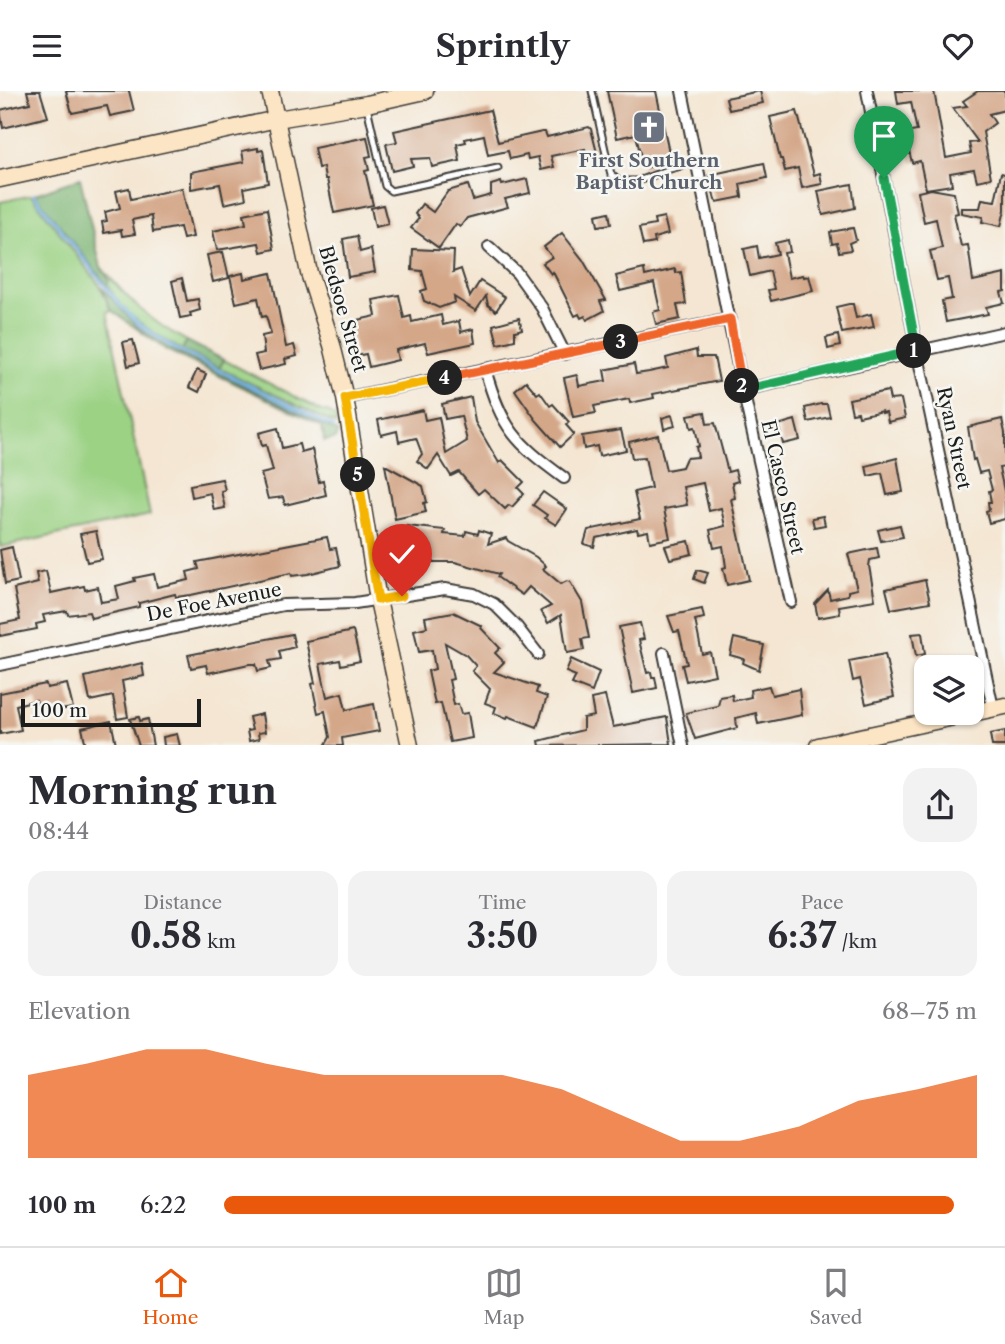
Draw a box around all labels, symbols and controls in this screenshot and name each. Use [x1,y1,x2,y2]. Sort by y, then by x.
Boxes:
text: Sprintly [435,26,570,65]
icon: menu [28,27,66,65]
icon: heart [939,27,977,65]
pin [854,106,914,178]
church icon: First Southern Baptist Church [630,108,668,146]
icon: arrive [865,117,903,155]
place label: First Southern Baptist Church [576,149,722,194]
street label: Bledsoe Street [314,243,372,375]
pin: 3 [604,324,638,359]
text: 3 [615,330,626,353]
pin: 1 [897,334,932,369]
text: 1 [909,339,918,362]
pin: 4 [428,361,462,395]
text: 4 [439,366,450,389]
pin: 2 [724,369,760,403]
text: 2 [736,374,747,397]
street label: Ryan Street [932,385,976,492]
street label: El Casco Street [756,418,810,557]
pin: 5 [340,457,376,493]
text: 5 [352,463,363,486]
pin [372,524,432,596]
icon: check [383,535,421,573]
street label: De Foe Avenue [145,578,283,626]
map controls [914,655,984,725]
button: layers [914,655,984,725]
scale bar [21,697,201,728]
text: 100 m [32,699,87,722]
text: Morning run [28,767,277,814]
button: share [903,768,977,842]
text: 08:44 [28,817,89,845]
text: Distance [144,891,222,914]
text: Time [478,891,527,914]
text: Pace [801,891,844,914]
text: 0.58 [130,914,202,957]
text: 3:50 [467,914,538,957]
text: 6:37 [767,914,837,957]
text: km [202,930,236,953]
text: /km [837,930,877,953]
text: Elevation [28,997,131,1025]
text: 68–75 m [882,997,977,1025]
text: 100 m [28,1191,96,1219]
text: 6:22 [140,1191,186,1219]
tab: Home [143,1264,198,1329]
tab: Map [484,1264,524,1329]
tab: Saved [810,1264,862,1329]

